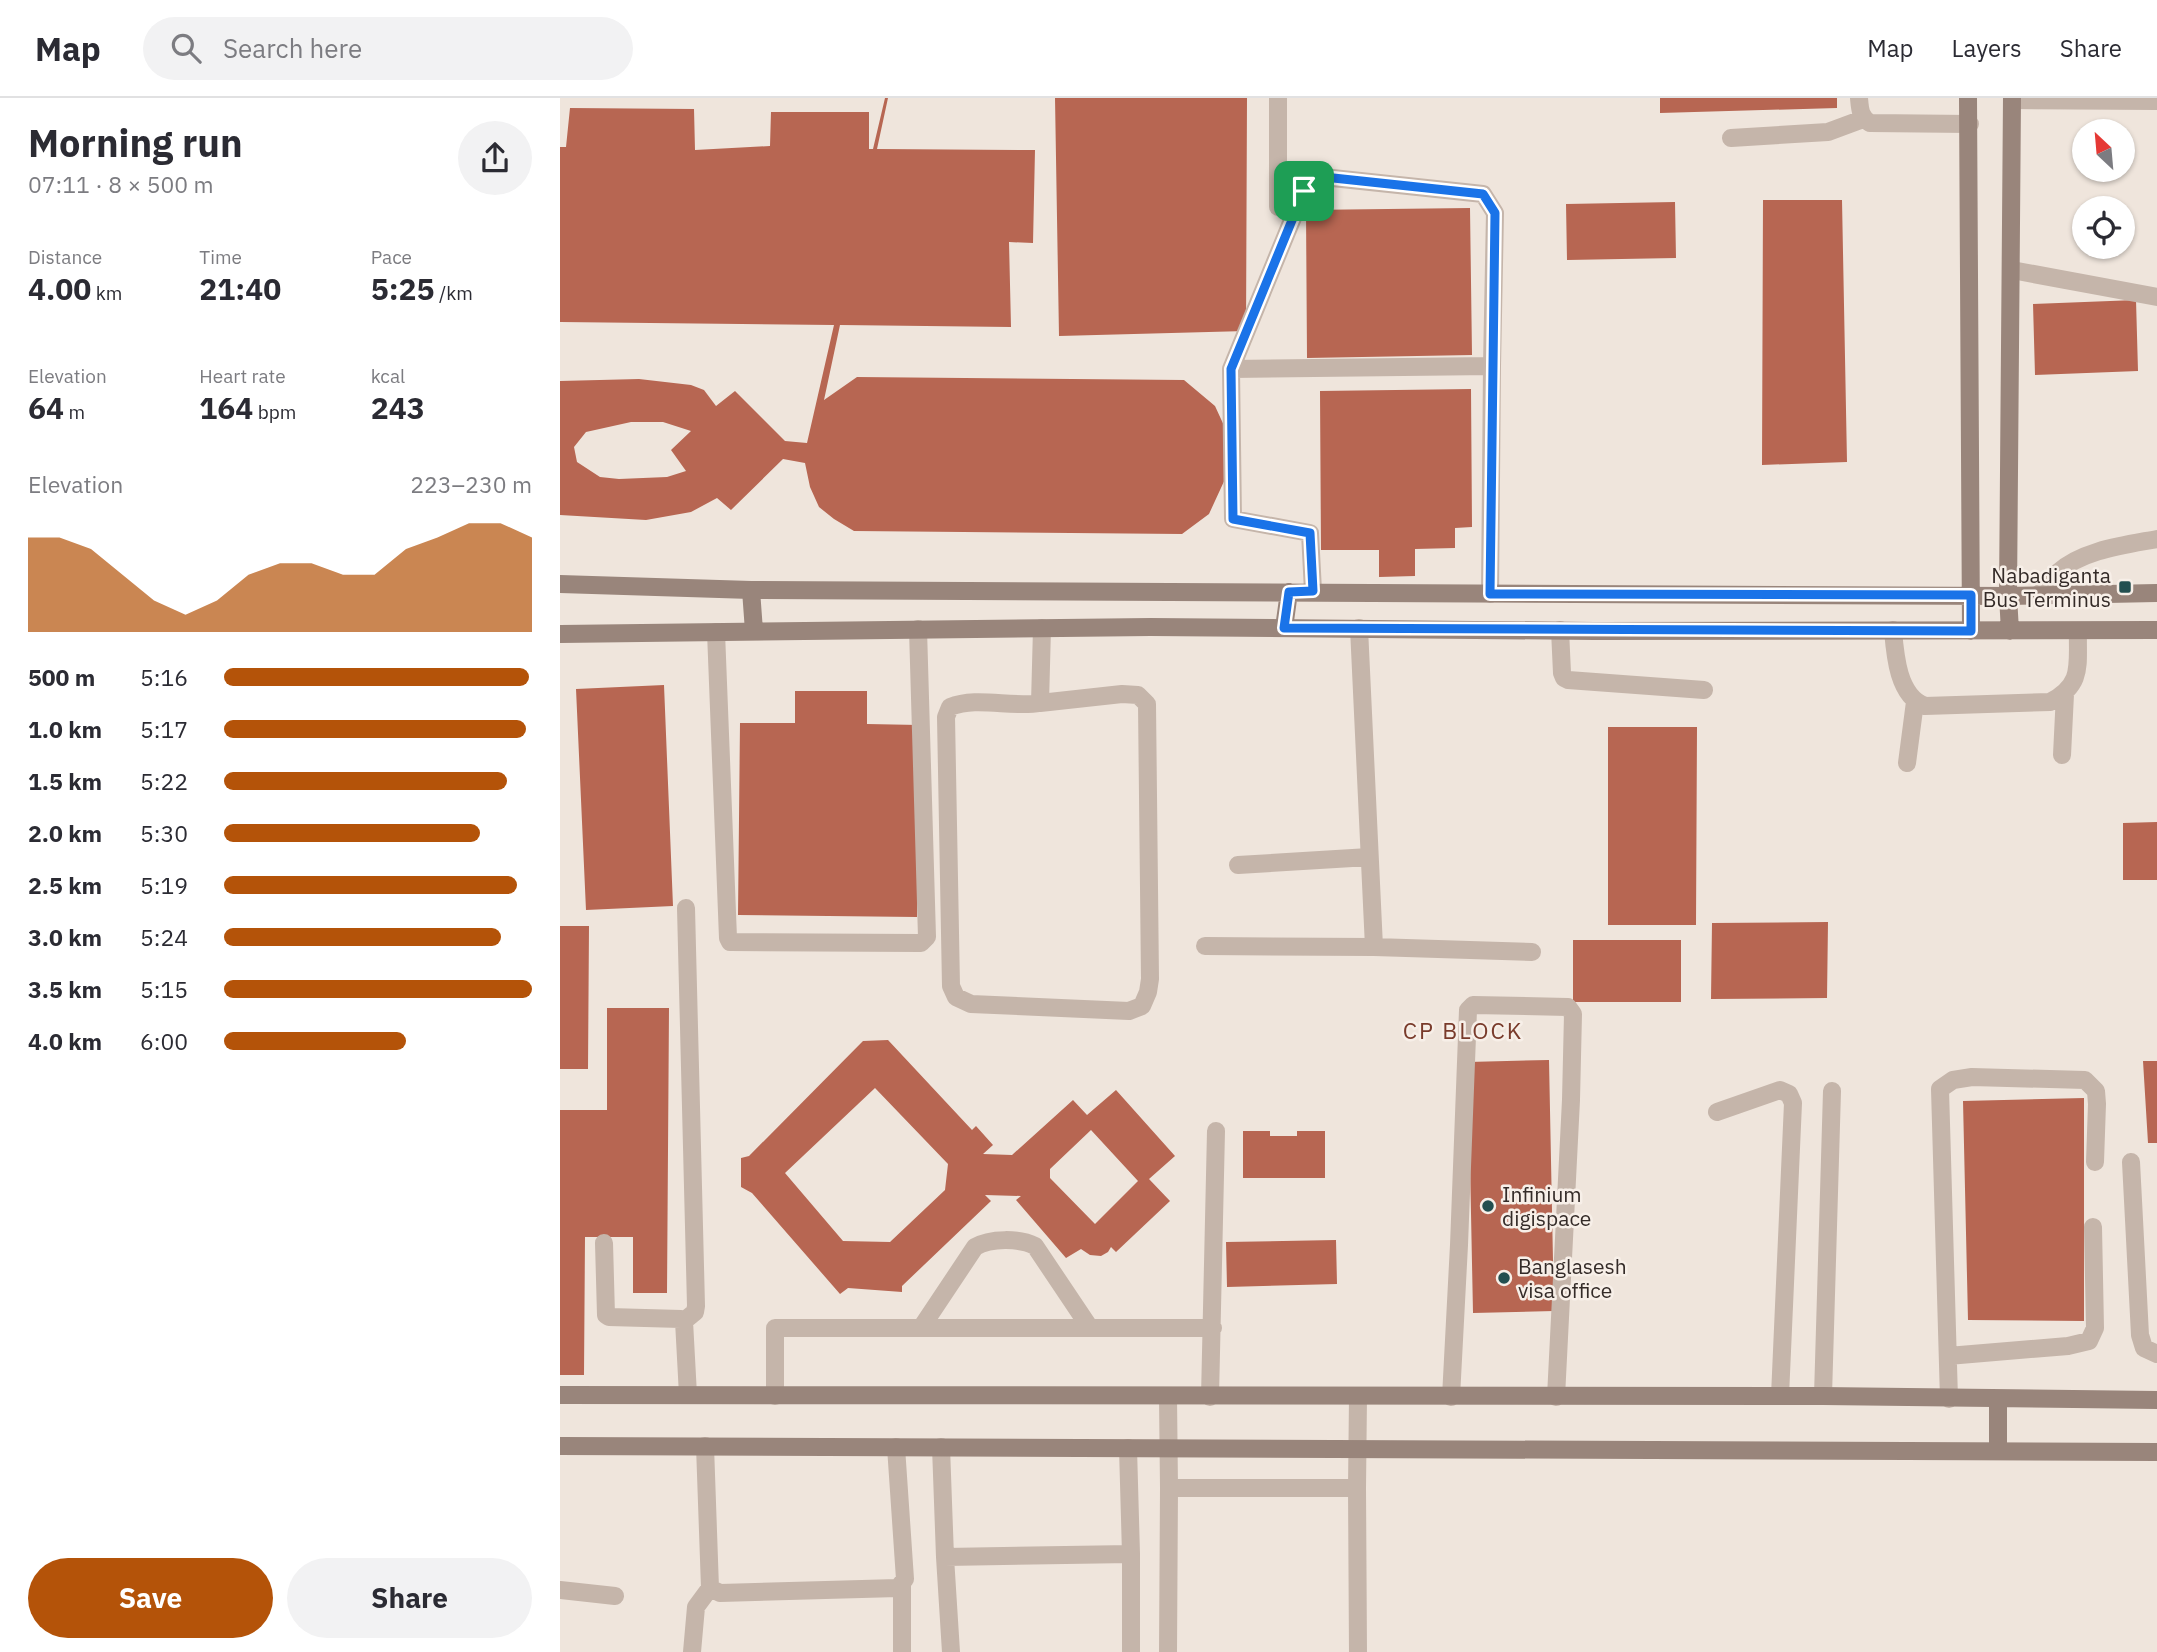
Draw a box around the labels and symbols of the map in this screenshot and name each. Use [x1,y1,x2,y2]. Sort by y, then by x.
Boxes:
north arrow [2072,119,2135,182]
pin [1274,161,1334,221]
place label: Nabadiganta Bus Terminus [1983,561,2111,613]
marker: Nabadiganta Bus Terminus [2117,579,2133,595]
district label: CP BLOCK [1403,1015,1523,1045]
place label: Infinium digispace [1502,1180,1591,1232]
marker: Infinium digispace [1480,1198,1496,1214]
place label: Banglasesh visa office [1518,1252,1627,1304]
marker: Banglasesh visa office [1496,1270,1512,1286]

